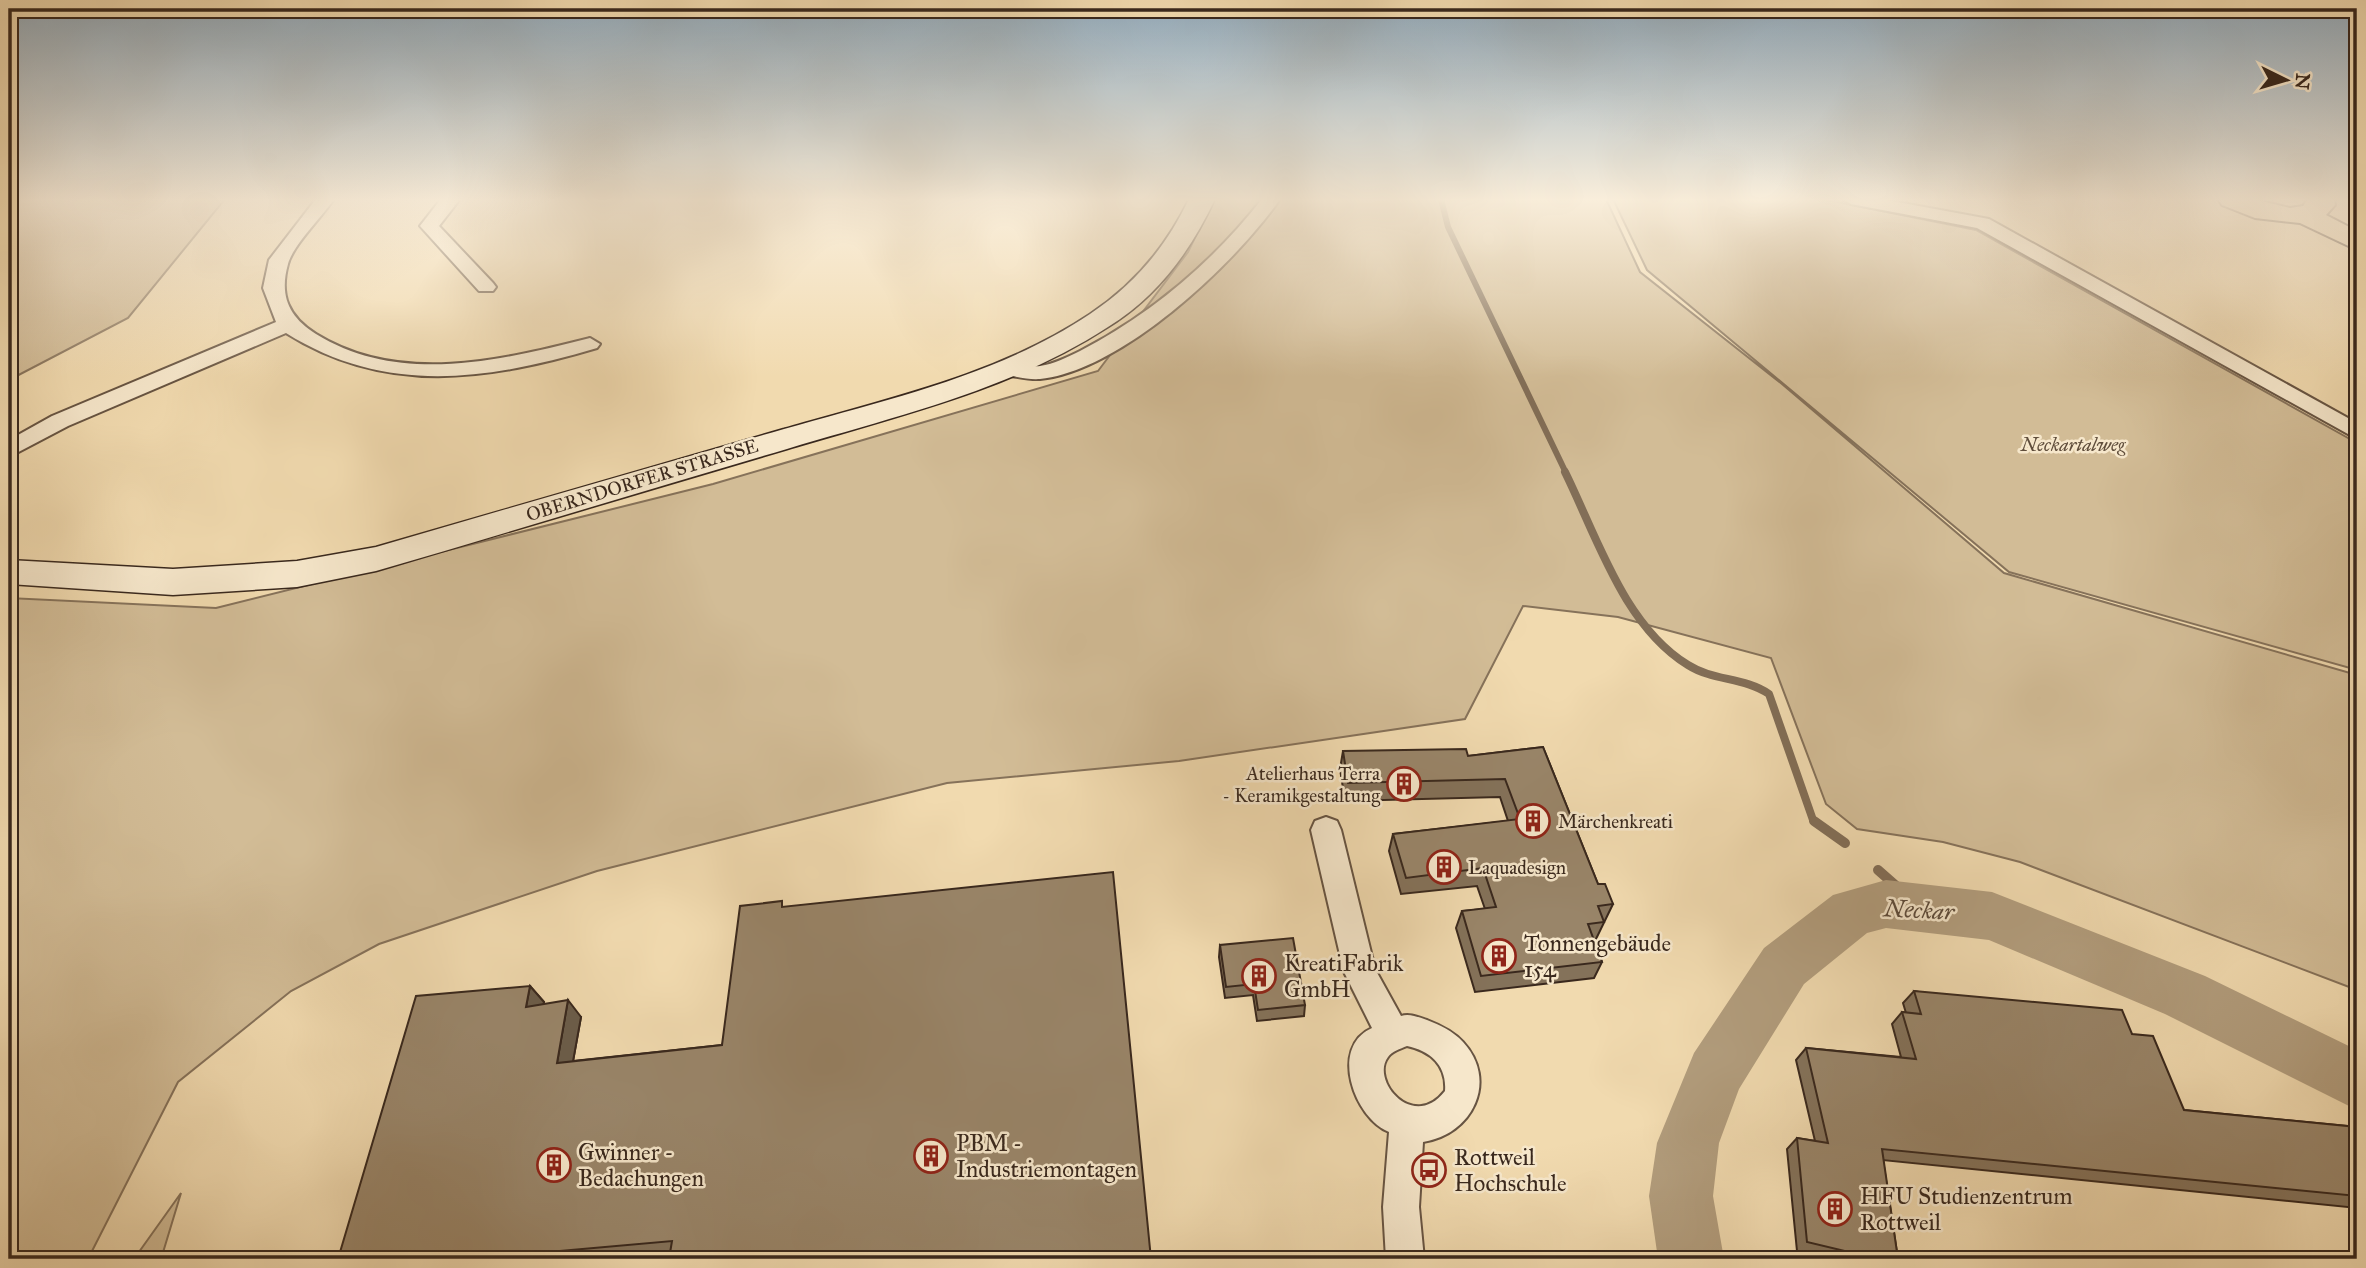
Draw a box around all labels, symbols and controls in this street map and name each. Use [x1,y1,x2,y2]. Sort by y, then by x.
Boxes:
north arrow [2250,46,2320,116]
text: N [2290,72,2315,90]
park label: Neckartalweg [2020,433,2127,456]
street label: OBERNDORFER STRASSE [523,434,761,526]
place label: Atelierhaus Terra - Keramikgestaltung [1222,762,1381,808]
building icon: Atelierhaus Terra - Keramikgestaltung [1385,765,1423,803]
building icon: Märchenkreati [1514,802,1552,840]
place label: Märchenkreati [1558,810,1673,833]
building icon: Laquadesign [1425,848,1463,886]
place label: Laquadesign [1468,856,1566,880]
water label: Neckar [1881,893,1957,927]
place label: Tonnengebäude 154 [1524,929,1671,983]
building icon: Tonnengebäude 154 [1480,937,1518,975]
place label: KreatiFabrik GmbH [1284,949,1404,1003]
building icon: KreatiFabrik GmbH [1240,957,1278,995]
place label: PBM - Industriemontagen [956,1129,1137,1184]
building icon: PBM - Industriemontagen [912,1137,950,1175]
place label: Gwinner - Bedachungen [578,1138,704,1193]
place label: Rottweil Hochschule [1454,1143,1567,1197]
building icon: Gwinner - Bedachungen [535,1146,573,1184]
bus stop icon: Rottweil Hochschule [1410,1151,1448,1189]
place label: HFU Studienzentrum Rottweil [1860,1182,2073,1236]
building icon: HFU Studienzentrum Rottweil [1816,1190,1854,1228]

